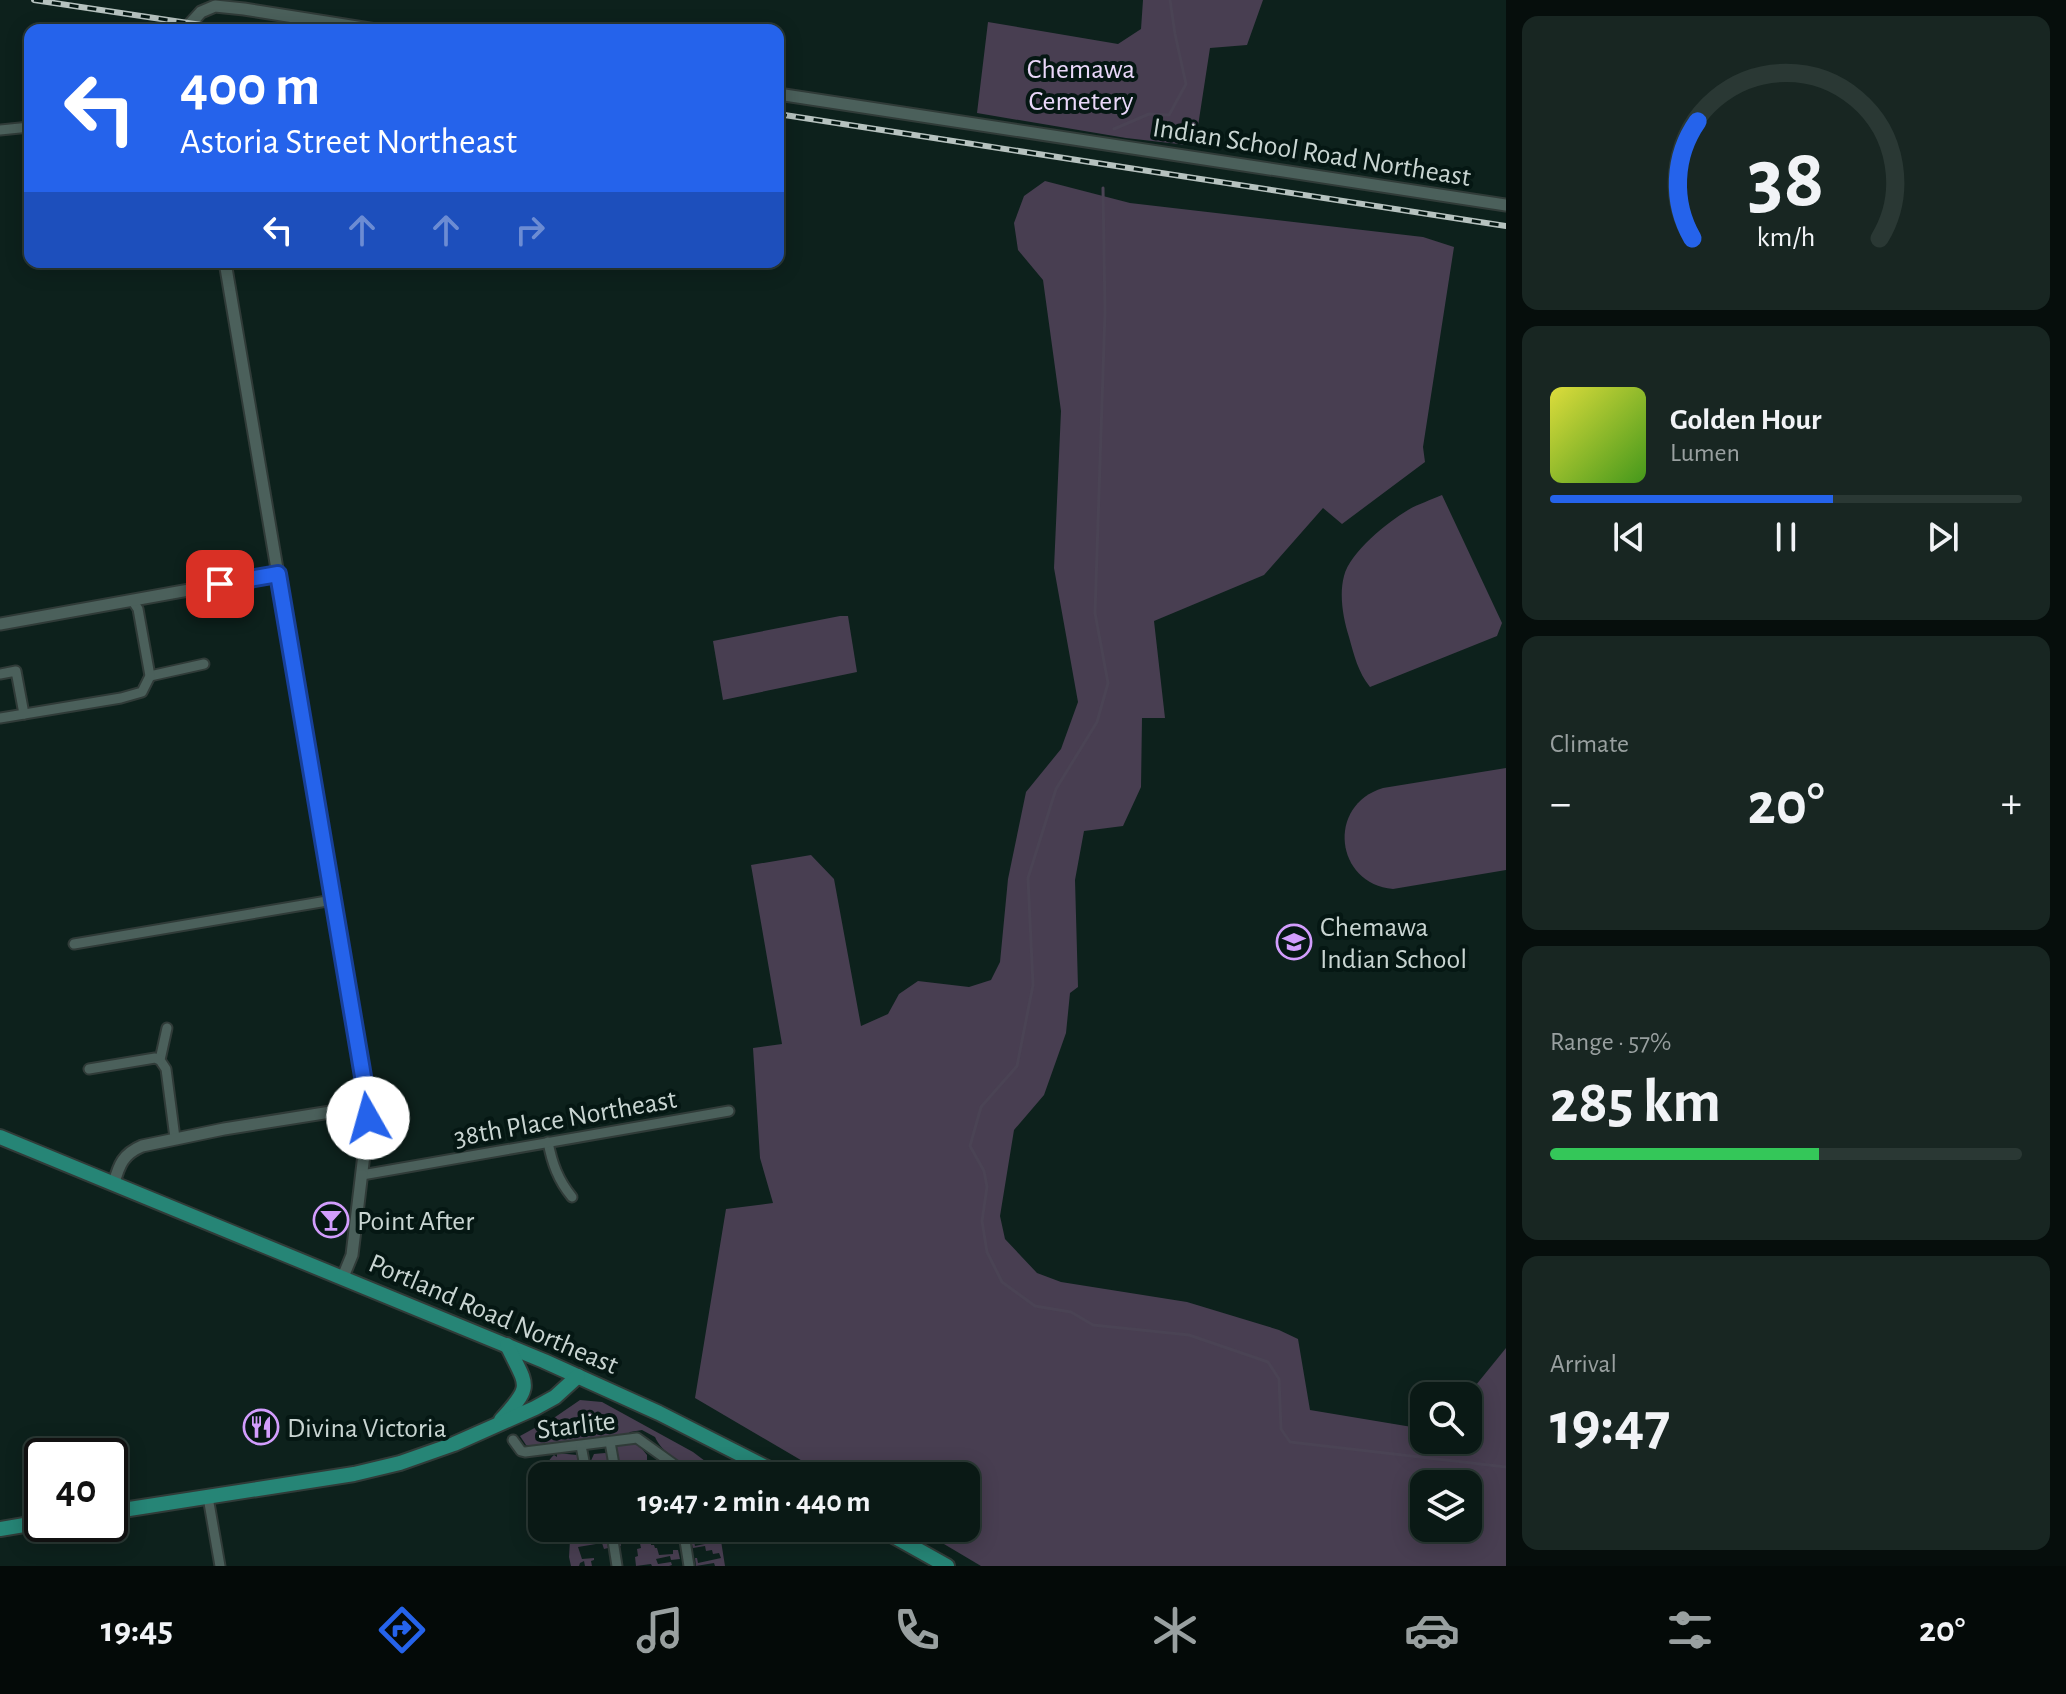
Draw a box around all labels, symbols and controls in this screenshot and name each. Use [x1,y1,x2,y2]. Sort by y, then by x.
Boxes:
icon: left [48,56,152,160]
park label: Chemawa Cemetery [1027,56,1135,116]
text: 400 m [180,59,320,115]
street label: Indian School Road Northeast [1151,114,1473,192]
text: Astoria Street Northeast [180,124,517,160]
text: 38 [1748,138,1824,222]
icon: left [256,208,300,252]
icon: ahead [340,208,384,252]
icon: ahead [424,208,468,252]
icon: right [508,208,552,252]
text: km/h [1757,223,1815,252]
text: Golden Hour [1670,405,1822,435]
text: Lumen [1670,440,1740,466]
icon: previous [1607,515,1651,559]
icon: pause [1764,515,1808,559]
icon: next [1921,515,1965,559]
pin [186,550,254,618]
icon: arrive [198,562,242,606]
text: Climate [1550,731,1629,757]
text: 20° [1747,775,1825,835]
text: − [1550,782,1571,826]
text: + [2001,782,2022,826]
place label: Chemawa Indian School [1320,914,1467,974]
school or university icon: Chemawa Indian School [1275,923,1313,961]
text: Range · 57% [1550,1029,1671,1055]
text: 285 km [1550,1073,1721,1133]
position arrow [326,1076,410,1160]
street label: 38th Place Northeast [452,1086,679,1152]
bar icon: Point After [312,1201,350,1239]
place label: Point After [357,1208,474,1236]
street label: Portland Road Northeast [364,1250,622,1380]
text: Arrival [1550,1351,1617,1377]
map controls [1410,1382,1482,1542]
button: search [1410,1382,1482,1454]
text: 19:47 [1550,1395,1670,1455]
street label: Starlite [535,1407,617,1445]
restaurant icon: Divina Victoria [242,1408,280,1446]
place label: Divina Victoria [287,1415,447,1443]
speed limit sign: 40 [24,1438,128,1542]
button: layers [1410,1470,1482,1542]
text: 19:47 · 2 min · 440 m [637,1487,871,1517]
icon: directions [374,1602,430,1658]
icon: music [632,1602,688,1658]
icon: phone [889,1602,945,1658]
icon: climate [1147,1602,1203,1658]
icon: car [1404,1602,1460,1658]
icon: filters [1662,1602,1718,1658]
text: 19:45 [101,1612,173,1648]
text: 20° [1919,1612,1965,1648]

